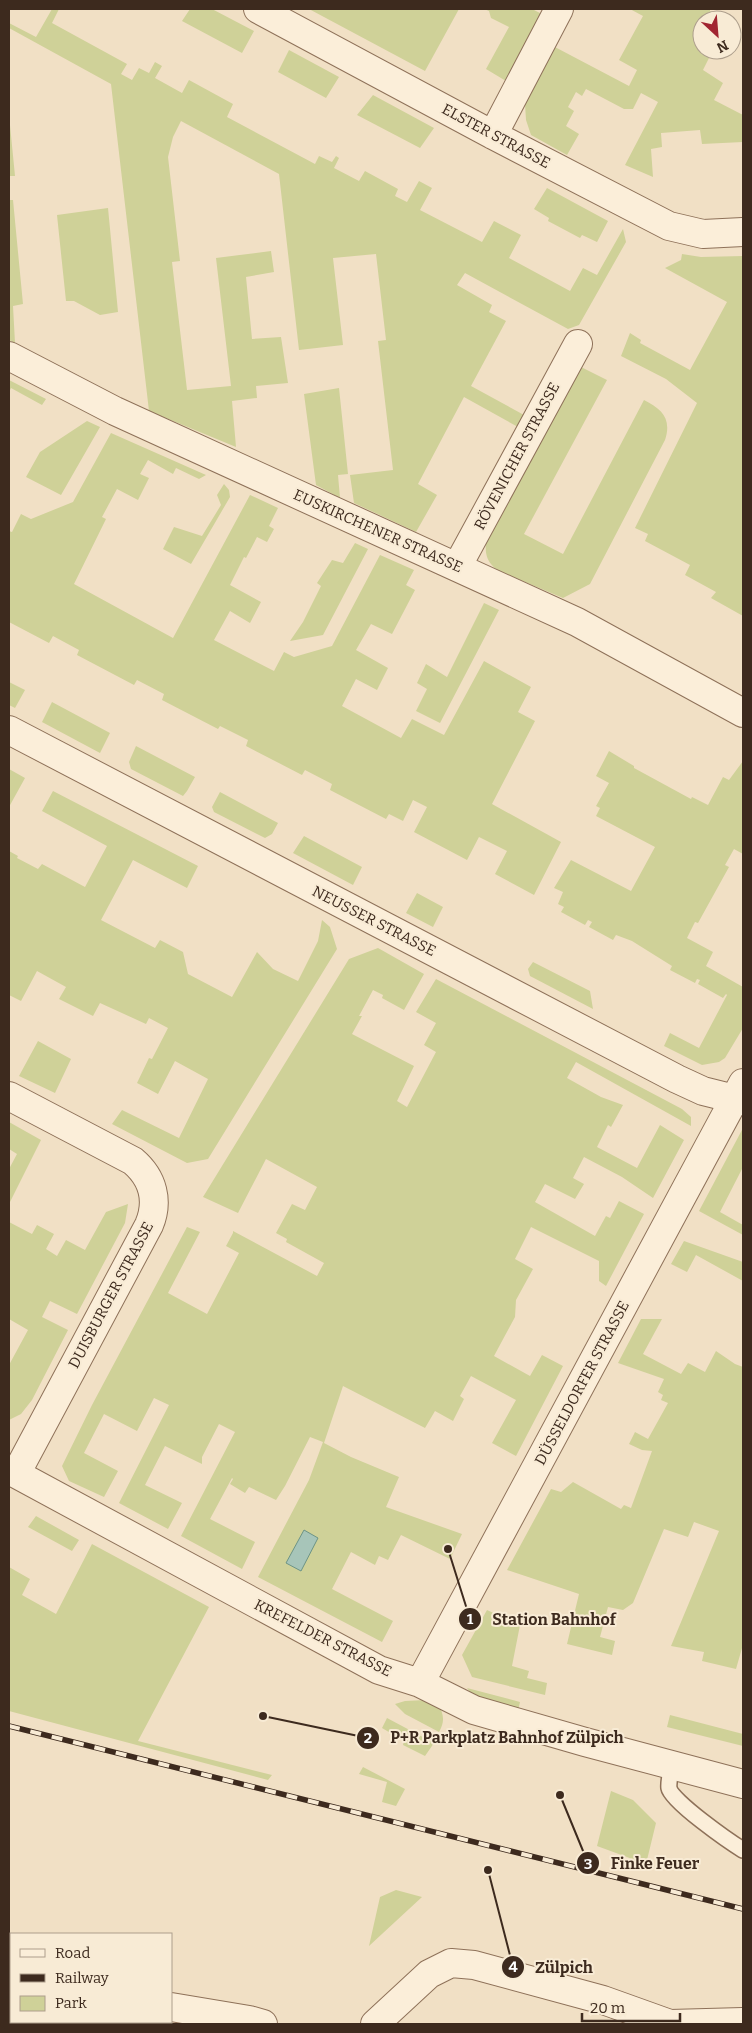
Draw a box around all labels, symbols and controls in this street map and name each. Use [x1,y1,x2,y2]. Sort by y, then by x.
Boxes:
north arrow [692,10,742,60]
text: N [714,36,731,56]
street label: ELSTER STRASSE [439,100,553,172]
street label: RÖVENICHER STRASSE [470,379,564,533]
street label: EUSKIRCHENER STRASSE [291,485,465,577]
street label: NEUSSER STRASSE [309,882,439,960]
street label: DUISBURGER STRASSE [65,1219,157,1371]
street label: DÜSSELDORFER STRASSE [531,1298,633,1468]
street label: KREFELDER STRASSE [251,1595,395,1681]
callout: Station Bahnhof [457,1604,625,1635]
text: 1 [467,1610,474,1628]
text: Station Bahnhof [492,1610,617,1629]
callout: P+R Parkplatz Bahnhof Zülpich [355,1722,634,1753]
text: P+R Parkplatz Bahnhof Zülpich [390,1728,624,1747]
text: 2 [364,1729,372,1747]
callout: Finke Feuer [576,1848,709,1879]
text: Finke Feuer [611,1854,700,1873]
text: 3 [584,1855,592,1873]
legend [10,1933,172,2023]
text: Road [55,1944,90,1962]
callout: Zülpich [500,1952,603,1983]
text: 4 [508,1958,518,1976]
text: Zülpich [535,1958,593,1977]
text: Railway [55,1969,109,1987]
scale bar [582,1990,680,2022]
text: Park [55,1994,87,2012]
text: 20 m [590,1999,626,2017]

